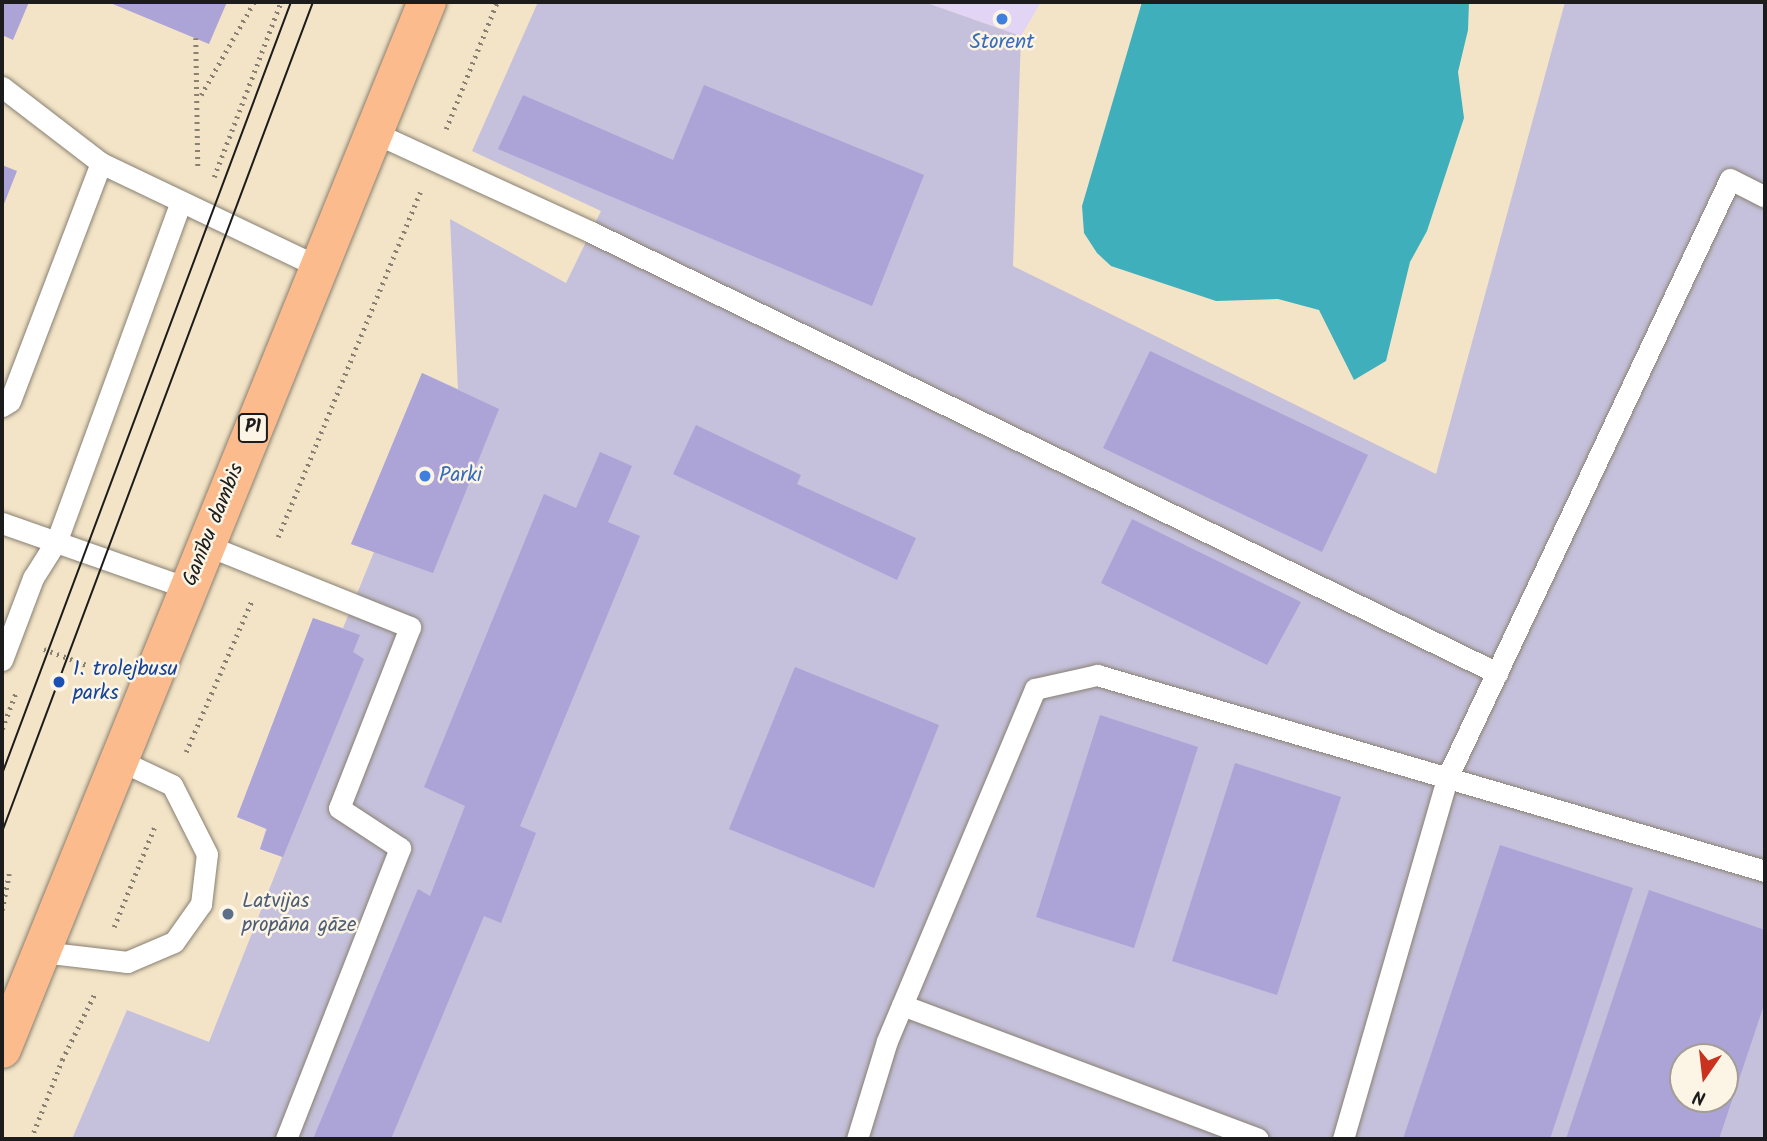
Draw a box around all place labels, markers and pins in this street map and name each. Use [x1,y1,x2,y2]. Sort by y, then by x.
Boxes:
marker: Storent [994,11,1010,27]
place label: Storent [970,30,1034,56]
place label: Parki [439,463,482,489]
marker: Parki [417,468,433,484]
place label: 1. trolejbusu parks [73,657,178,707]
marker: 1. trolejbusu parks [51,674,67,690]
place label: Latvijas propāna gāze [242,889,356,939]
marker: Latvijas propāna gāze [220,906,236,922]

